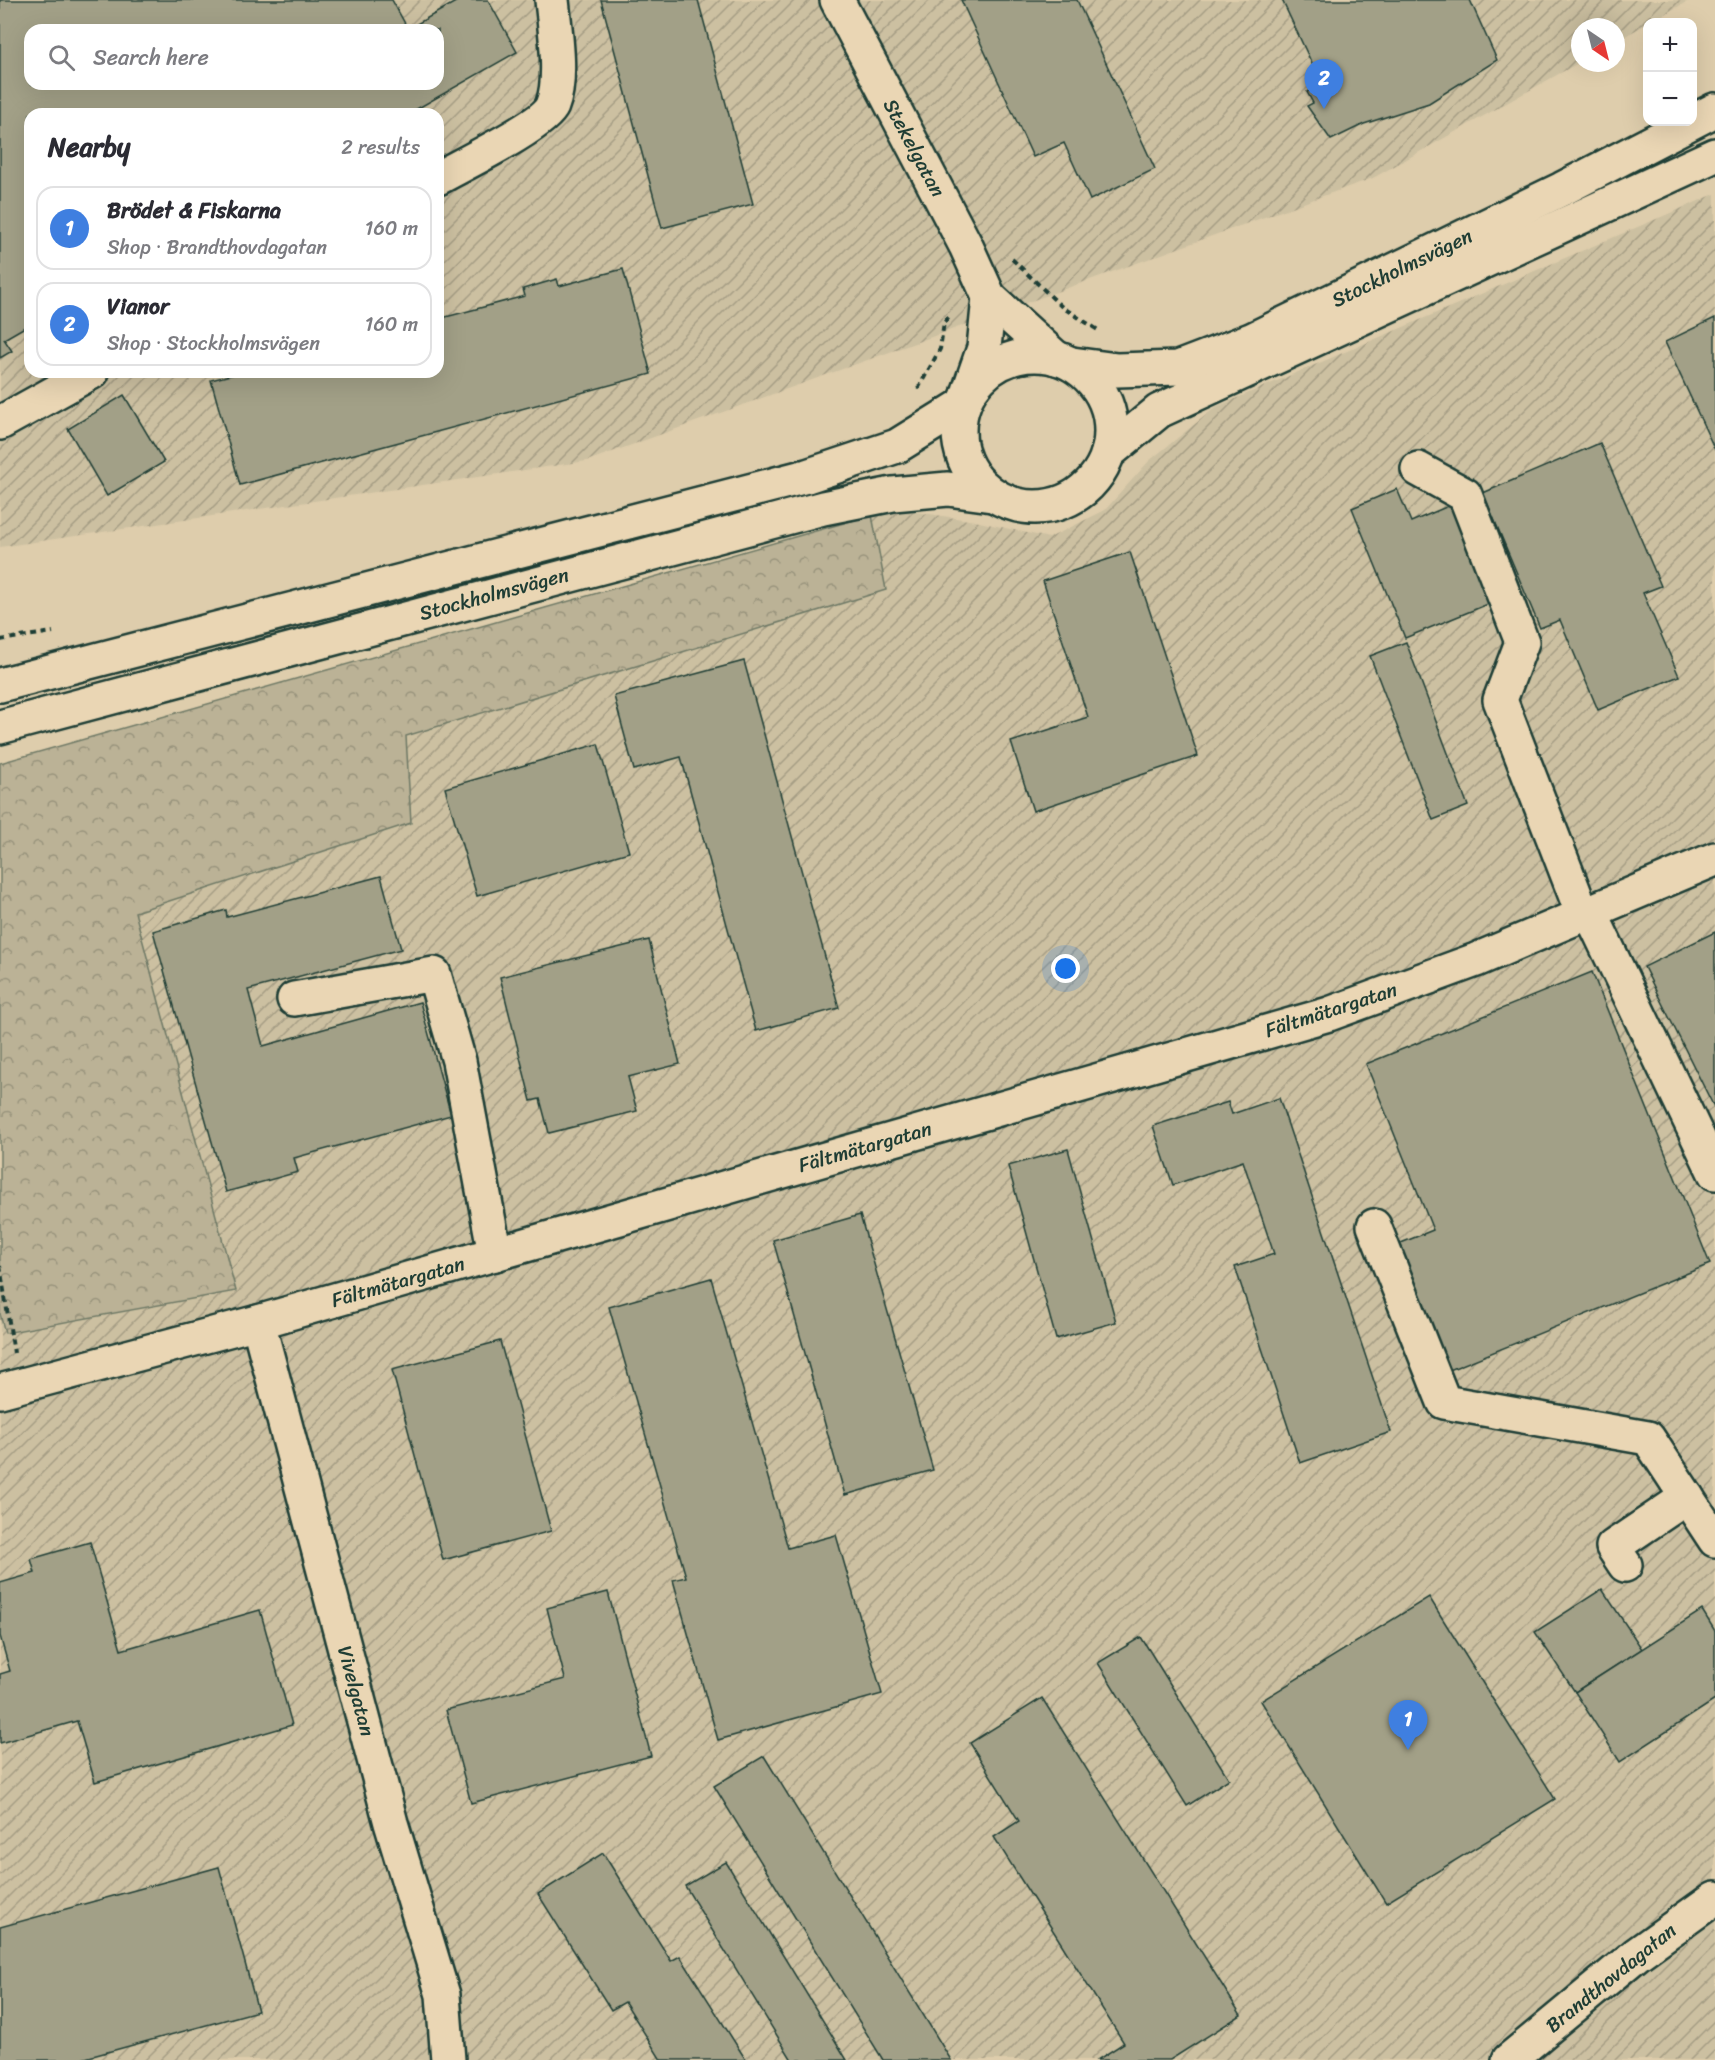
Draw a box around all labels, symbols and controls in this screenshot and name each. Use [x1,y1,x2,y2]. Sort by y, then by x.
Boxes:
north arrow [1571,18,1625,72]
map controls [1643,18,1697,126]
button: + [1643,18,1697,72]
search box [24,24,444,90]
text: Search here [93,38,209,77]
icon: search [45,41,78,74]
pin: 2 [1304,60,1344,109]
button: − [1643,72,1697,126]
street label: Stekelgatan [873,92,955,204]
text: Nearby [48,124,130,170]
text: 2 results [341,130,420,165]
text: Brödet & Fiskarna [107,191,281,230]
text: 1 [65,211,74,246]
text: 160 m [365,211,418,246]
street label: Stockholmsvägen [1325,219,1479,317]
text: Shop · Brandthovdagatan [107,230,327,265]
text: Vianor [107,287,169,326]
text: 2 [64,307,75,342]
text: 160 m [365,307,418,342]
text: Shop · Stockholmsvägen [107,326,320,361]
street label: Stockholmsvägen [415,557,573,631]
your location [1051,954,1080,983]
street label: Fältmätargatan [1260,972,1402,1048]
street label: Fältmätargatan [794,1111,936,1183]
street label: Fältmätargatan [327,1246,469,1318]
street label: Vivelgatan [327,1642,385,1740]
pin: 1 [1388,1700,1428,1750]
street label: Brandthovdagatan [1538,1914,1685,2042]

